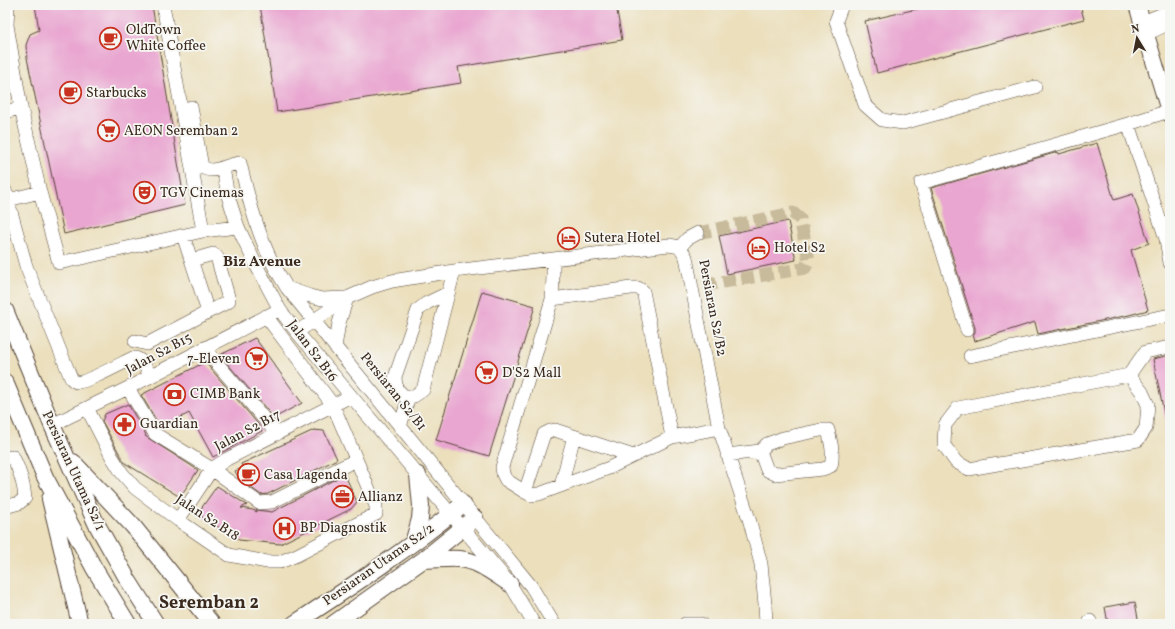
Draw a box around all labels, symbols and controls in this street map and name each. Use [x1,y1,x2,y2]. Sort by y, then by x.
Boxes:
north arrow [1117,18,1157,58]
place label: OldTown White Coffee [126,21,206,56]
text: N [1130,22,1141,38]
cafe icon: OldTown White Coffee [98,25,124,51]
cafe icon: Starbucks [58,80,84,106]
place label: Starbucks [86,84,147,103]
supermarket icon: AEON Seremban 2 [95,118,121,144]
place label: AEON Seremban 2 [124,122,238,141]
theatre icon: TGV Cinemas [131,180,157,206]
place label: TGV Cinemas [160,184,244,203]
hotel icon: Sutera Hotel [556,225,582,251]
place label: Sutera Hotel [584,229,660,248]
hotel icon: Hotel S2 [745,235,771,261]
place label: Hotel S2 [774,239,826,258]
district label: Biz Avenue [223,252,301,273]
street label: Persiaran S2/B2 [693,258,731,358]
street label: Jalan S2 B16 [282,316,342,386]
street label: Jalan S2 B15 [122,329,196,379]
supermarket icon: 7-Eleven [243,346,269,372]
street label: Persiaran S2/B1 [355,349,431,435]
place label: 7-Eleven [187,350,240,369]
supermarket icon: D'S2 Mall [473,360,499,386]
place label: D'S2 Mall [502,364,561,383]
bank icon: CIMB Bank [161,381,187,407]
place label: CIMB Bank [190,385,261,404]
street label: Jalan S2 B17 [211,405,285,456]
street label: Persiaran Utama S2/1 [37,408,109,534]
pharmacy icon: Guardian [112,411,138,437]
place label: Guardian [140,415,198,434]
cafe icon: Casa Lagenda [235,462,261,488]
place label: Casa Lagenda [264,466,348,485]
office icon: Allianz [330,484,356,510]
place label: Allianz [358,488,403,507]
street label: Jalan S2 B18 [171,490,243,546]
hospital icon: BP Diagnostik [271,515,297,541]
place label: BP Diagnostik [300,519,387,538]
street label: Persiaran Utama S2/2 [319,519,439,611]
district label: Seremban 2 [159,591,259,616]

